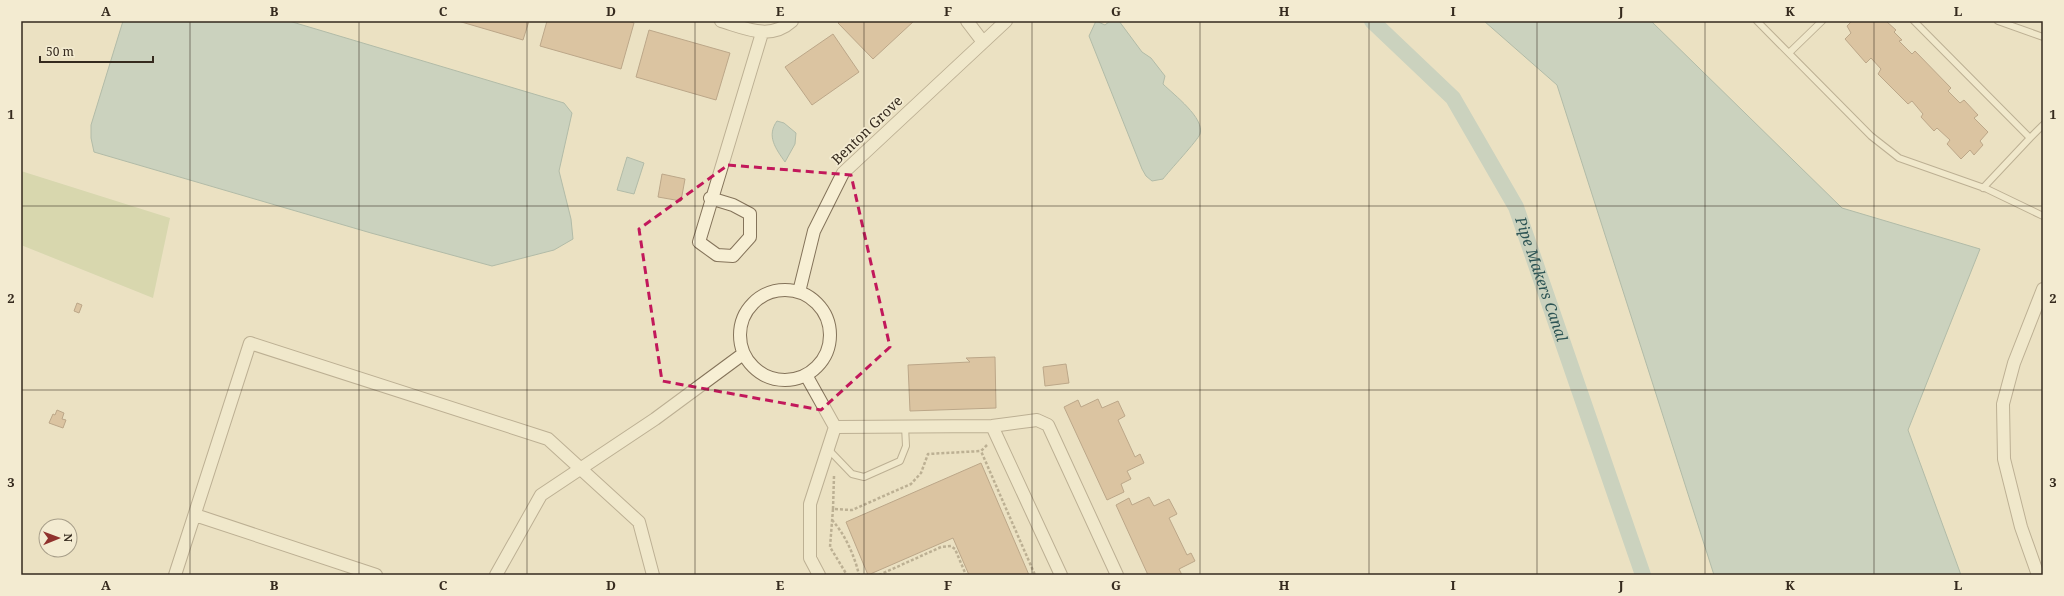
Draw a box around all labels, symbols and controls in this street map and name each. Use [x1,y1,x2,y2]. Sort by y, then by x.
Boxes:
text: A [101,2,111,20]
text: B [270,2,279,20]
text: C [439,2,448,20]
text: D [606,2,616,20]
text: E [776,2,785,20]
text: F [944,2,952,20]
text: G [1111,2,1121,20]
text: H [1279,2,1290,20]
text: I [1450,2,1456,20]
text: J [1617,2,1624,20]
text: K [1785,2,1795,20]
text: L [1954,2,1963,20]
scale bar [40,38,153,64]
text: 50 m [46,43,74,60]
street label: Benton Grove [827,91,906,168]
text: 1 [7,105,15,123]
text: 1 [2049,105,2057,123]
water label: Pipe Makers Canal [1511,213,1573,344]
text: 2 [7,289,15,307]
text: 2 [2049,289,2057,307]
text: 3 [7,473,15,491]
text: 3 [2049,473,2057,491]
north arrow [38,518,78,558]
text: N [61,533,76,543]
text: A [101,576,111,594]
text: B [270,576,279,594]
text: C [439,576,448,594]
text: D [606,576,616,594]
text: E [776,576,785,594]
text: F [944,576,952,594]
text: G [1111,576,1121,594]
text: H [1279,576,1290,594]
text: I [1450,576,1456,594]
text: J [1617,576,1624,594]
text: K [1785,576,1795,594]
text: L [1954,576,1963,594]

